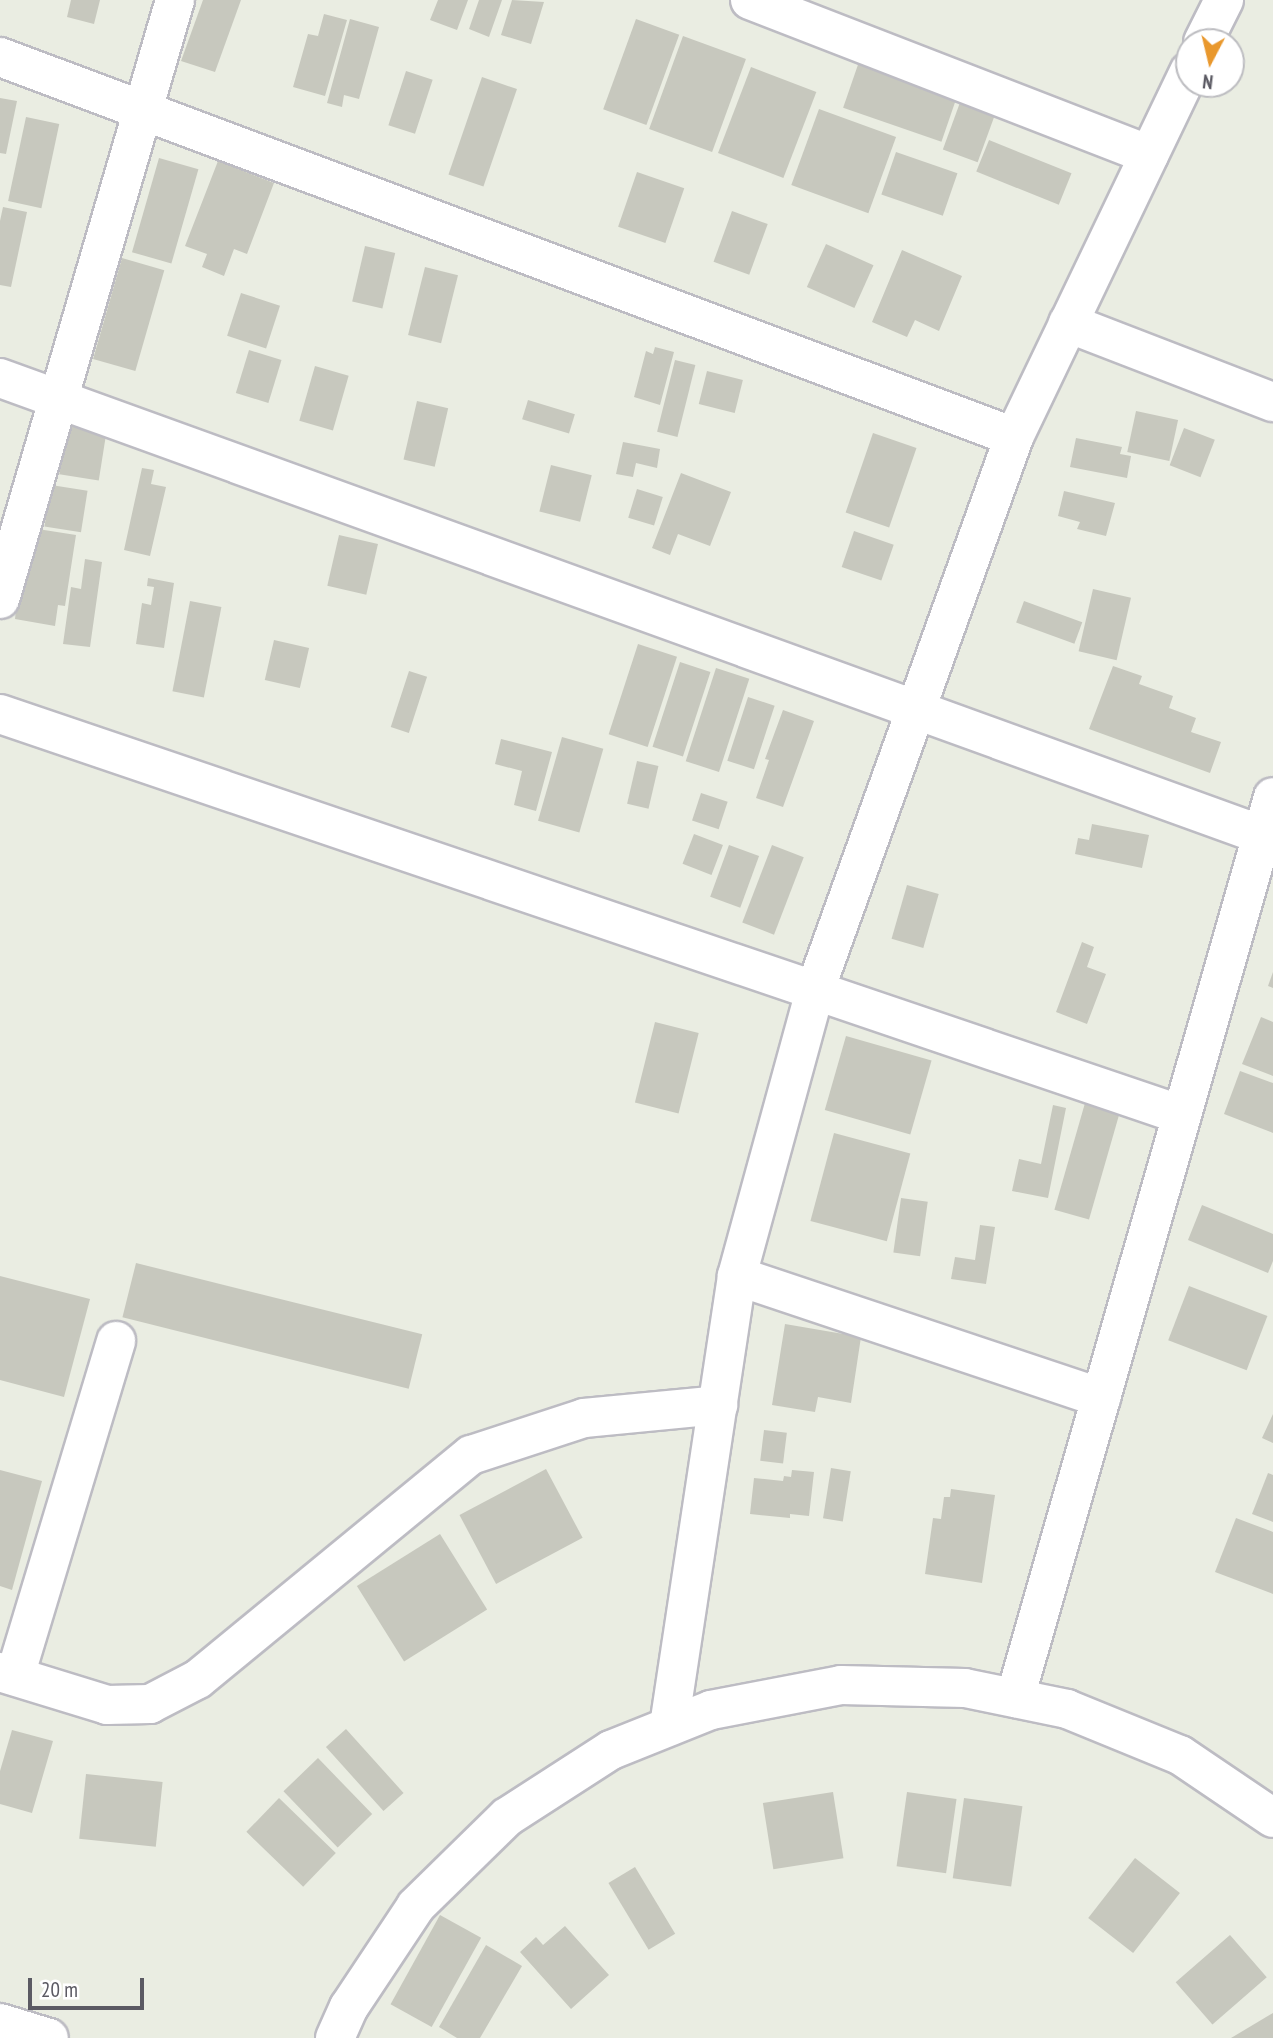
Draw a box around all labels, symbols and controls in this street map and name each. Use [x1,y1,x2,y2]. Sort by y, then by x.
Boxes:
north arrow [1175,28,1245,98]
text: N [1201,69,1214,94]
scale bar [32,1965,147,2009]
text: 20 m [41,1976,78,2003]

